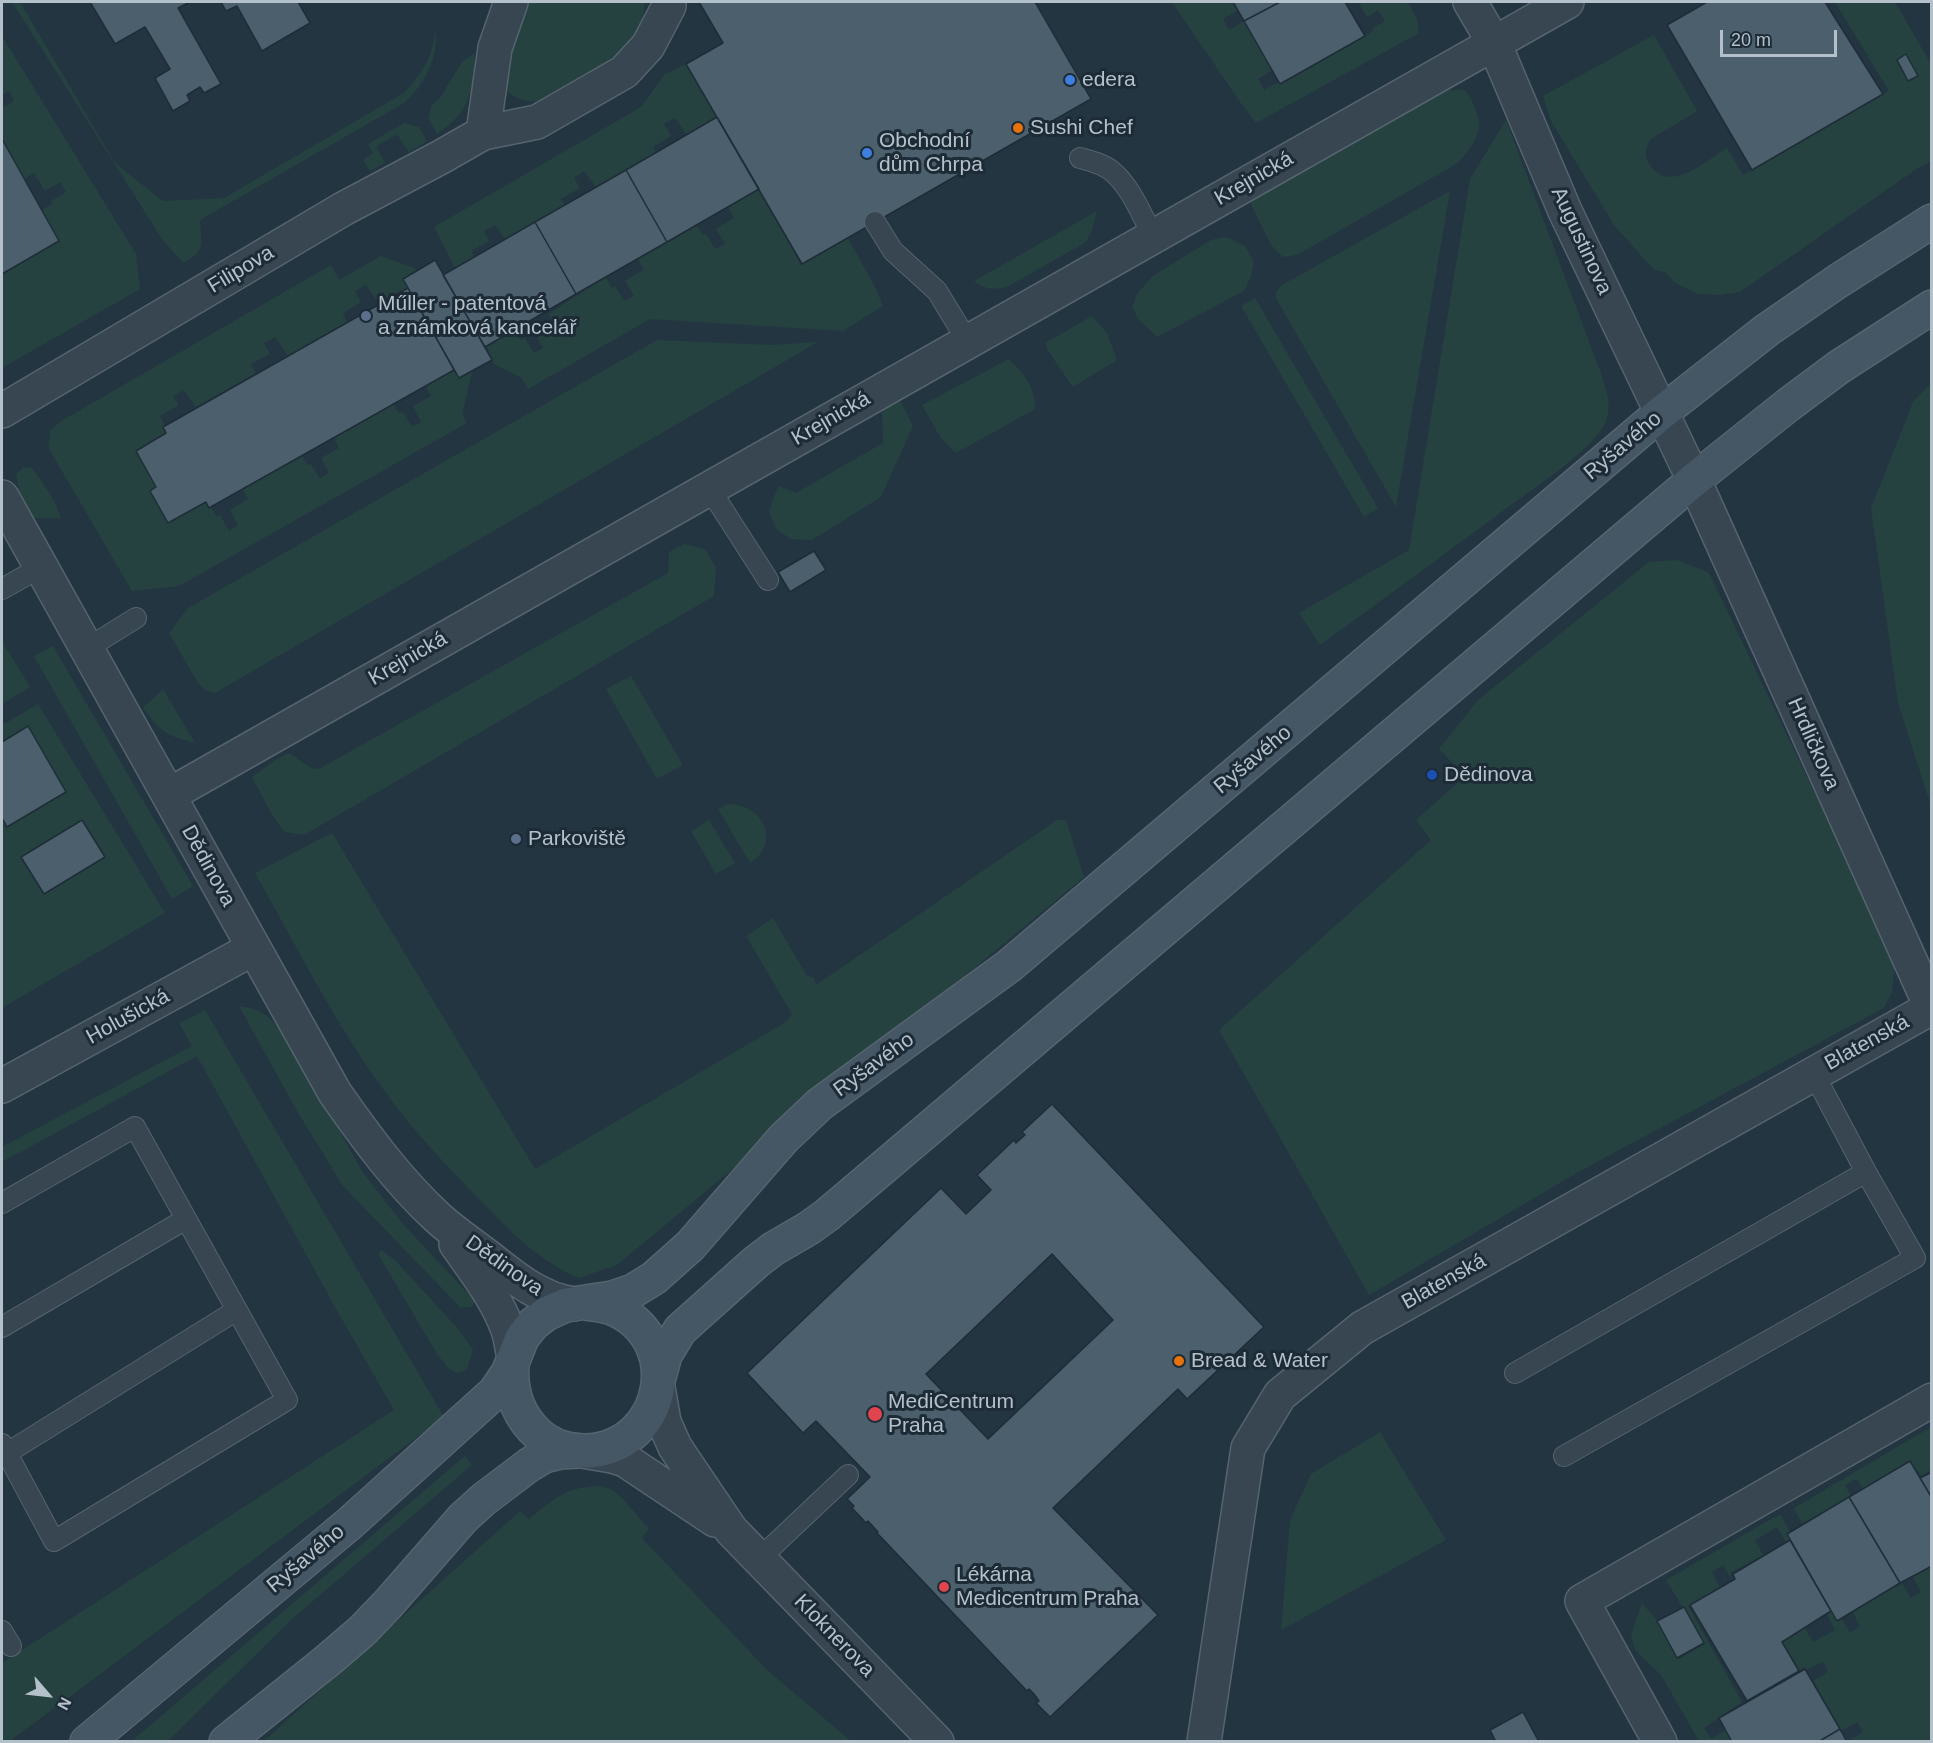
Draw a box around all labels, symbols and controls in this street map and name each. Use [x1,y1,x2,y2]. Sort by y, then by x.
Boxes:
scale bar [1723,18,1840,56]
text: 20 m [1731,30,1771,50]
place label: edera [1082,67,1136,93]
marker: edera [1063,73,1077,87]
place label: Sushi Chef [1030,115,1133,141]
marker: Sushi Chef [1011,121,1025,135]
place label: Obchodní dům Chrpa [879,128,983,178]
marker: Obchodní dům Chrpa [860,146,874,160]
street label: Krejnická [1210,146,1298,212]
street label: Augustinova [1545,183,1617,299]
street label: Filipova [203,241,279,299]
place label: Műller - patentová a známková kancelář [378,291,576,341]
marker: Műller - patentová a známková kancelář [359,309,373,323]
street label: Krejnická [787,386,875,452]
street label: Ryšavého [1579,406,1667,486]
street label: Krejnická [364,626,452,692]
street label: Hrdličkova [1782,694,1844,794]
street label: Ryšavého [1209,720,1297,800]
place label: Dědinova [1444,762,1533,788]
marker: Dědinova [1425,768,1439,782]
street label: Dědinova [175,821,241,911]
place label: Parkoviště [528,826,626,852]
marker: Parkoviště [509,832,523,846]
street label: Holušická [82,984,174,1050]
street label: Blatenská [1821,1010,1913,1076]
street label: Ryšavého [829,1027,919,1103]
street label: Dědinova [460,1230,548,1302]
street label: Blatenská [1398,1249,1490,1315]
place label: Bread & Water [1191,1348,1328,1374]
marker: Bread & Water [1172,1354,1186,1368]
place label: MediCentrum Praha [888,1389,1014,1439]
marker: MediCentrum Praha [866,1405,884,1423]
street label: Ryšavého [262,1519,350,1599]
place label: Lékárna Medicentrum Praha [956,1562,1139,1612]
marker: Lékárna Medicentrum Praha [937,1580,951,1594]
street label: Kloknerova [788,1589,880,1683]
north arrow [18,1665,78,1725]
text: N [54,1695,75,1713]

